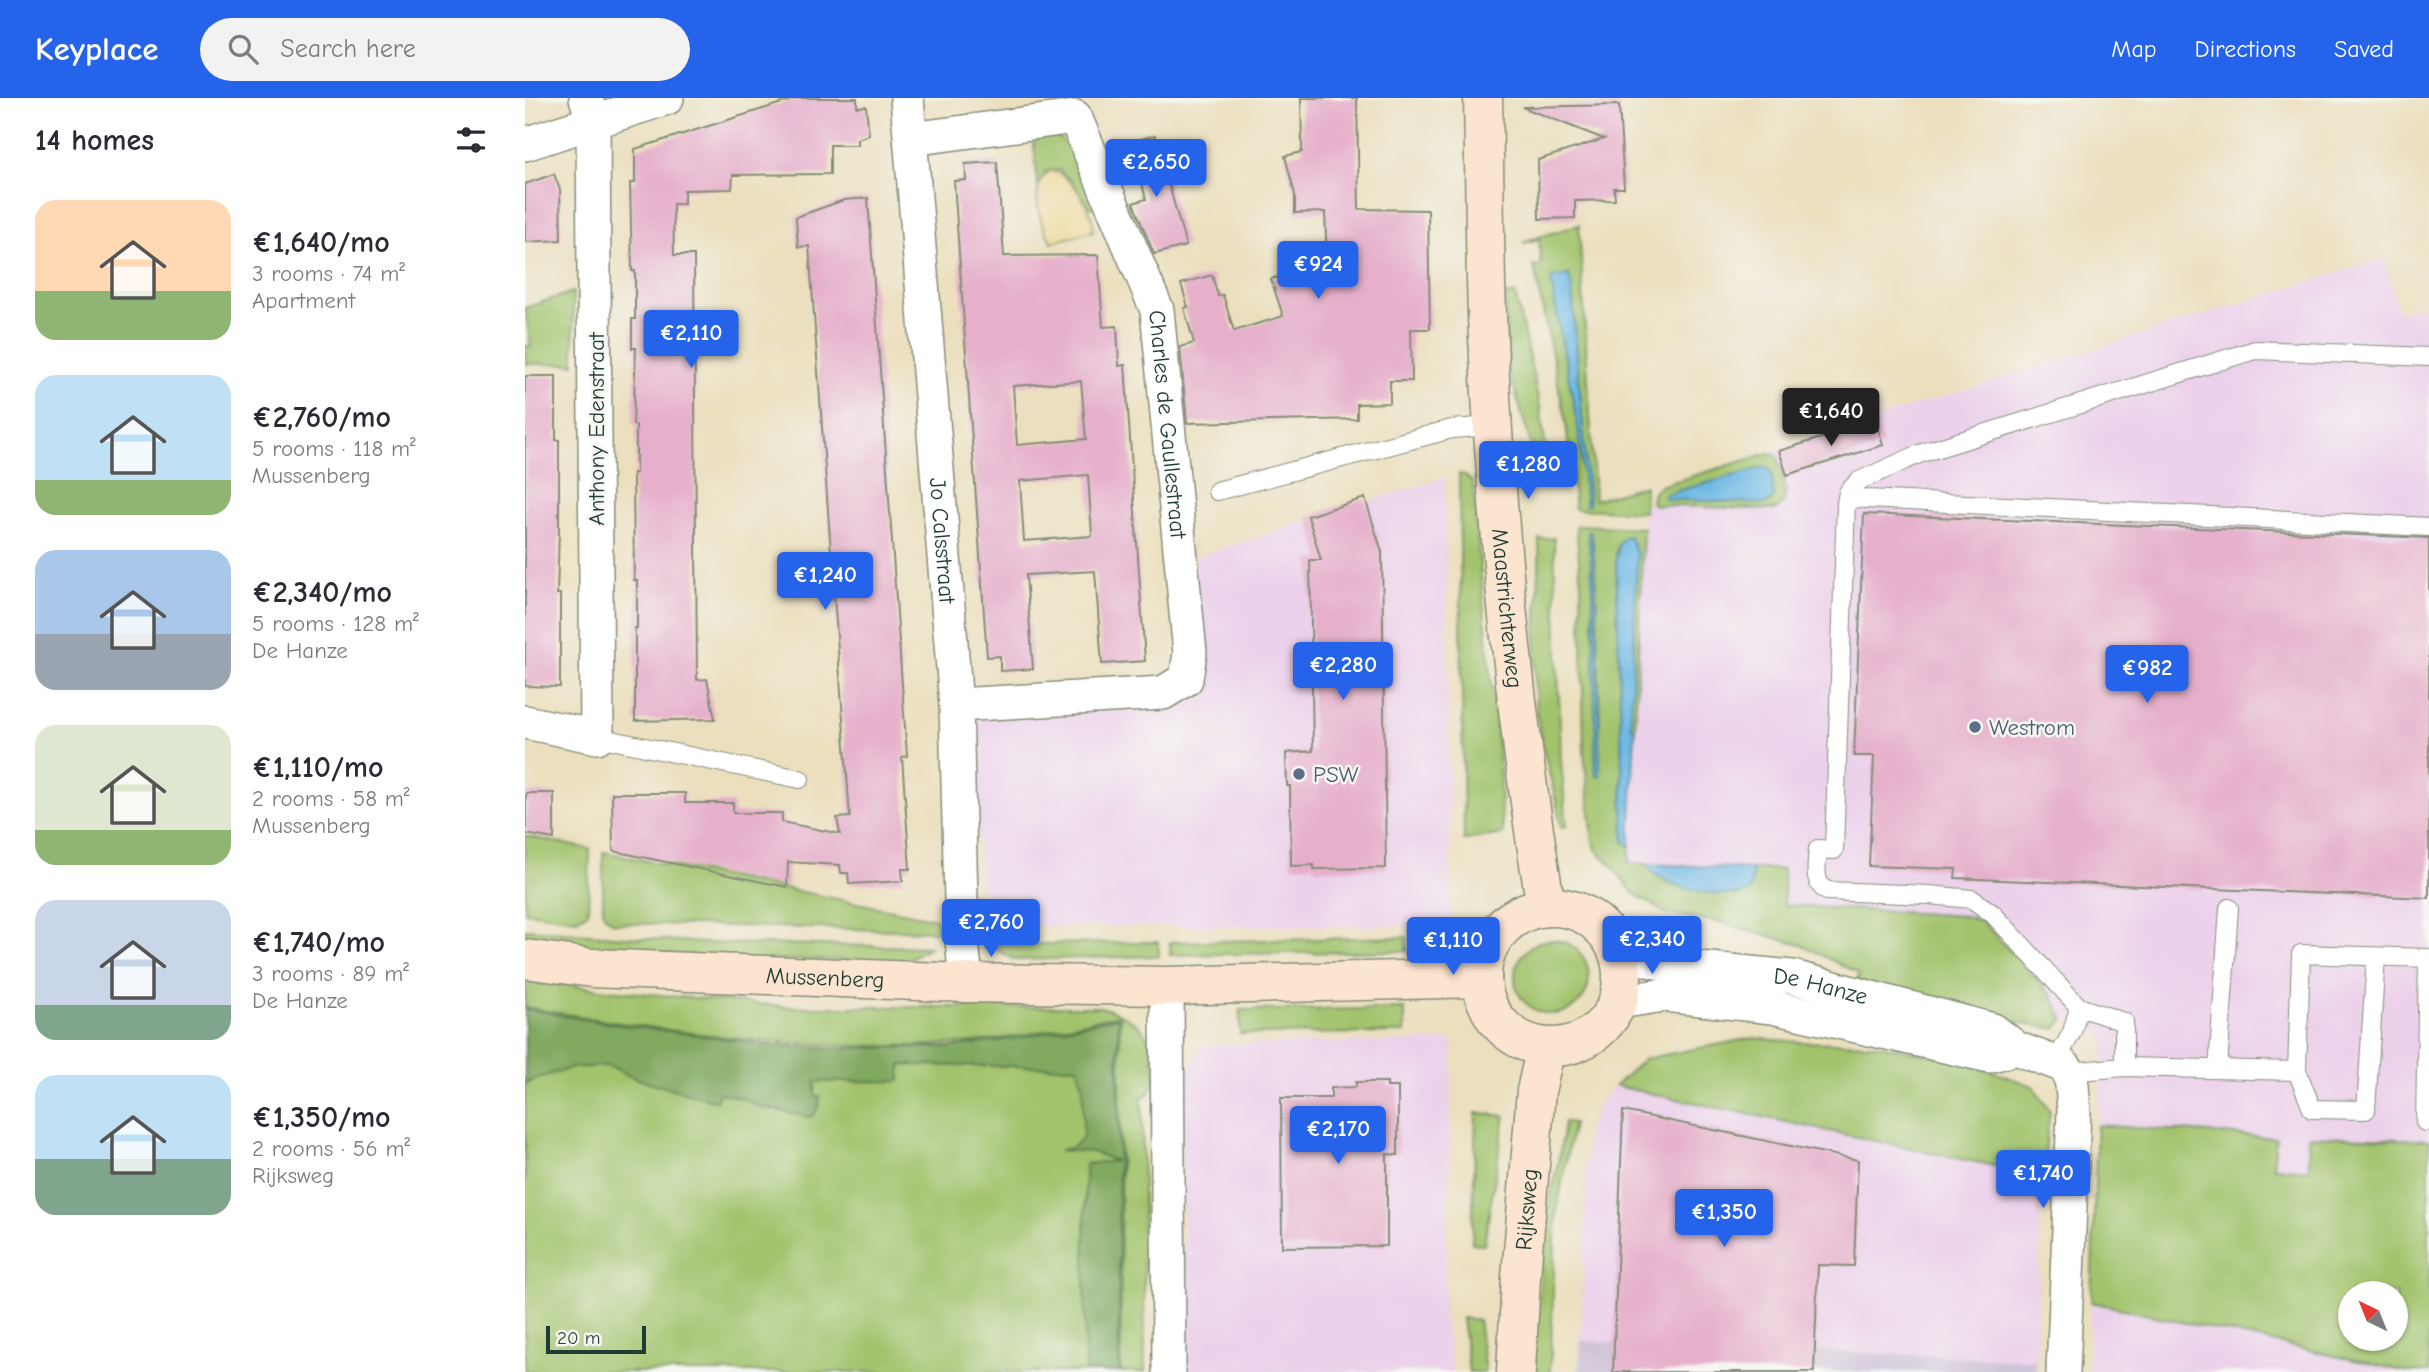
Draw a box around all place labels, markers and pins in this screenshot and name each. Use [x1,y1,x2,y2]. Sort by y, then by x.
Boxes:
pin: €2,650 [1099,140,1213,199]
pin: €924 [1277,242,1359,301]
pin: €2,110 [634,310,748,370]
pin: €1,640 [1774,388,1888,448]
pin: €1,280 [1471,442,1585,501]
pin: €1,240 [768,552,882,612]
pin: €2,280 [1286,642,1400,702]
pin: €982 [2106,646,2188,705]
place label: Westrom [1989,714,2075,741]
marker: Westrom [1967,719,1983,735]
place label: PSW [1313,761,1359,788]
marker: PSW [1291,766,1307,782]
pin: €2,760 [934,900,1048,959]
pin: €2,340 [1595,916,1709,976]
pin: €1,110 [1396,918,1510,977]
pin: €2,170 [1281,1107,1395,1166]
pin: €1,740 [1986,1150,2100,1210]
pin: €1,350 [1667,1190,1781,1249]

